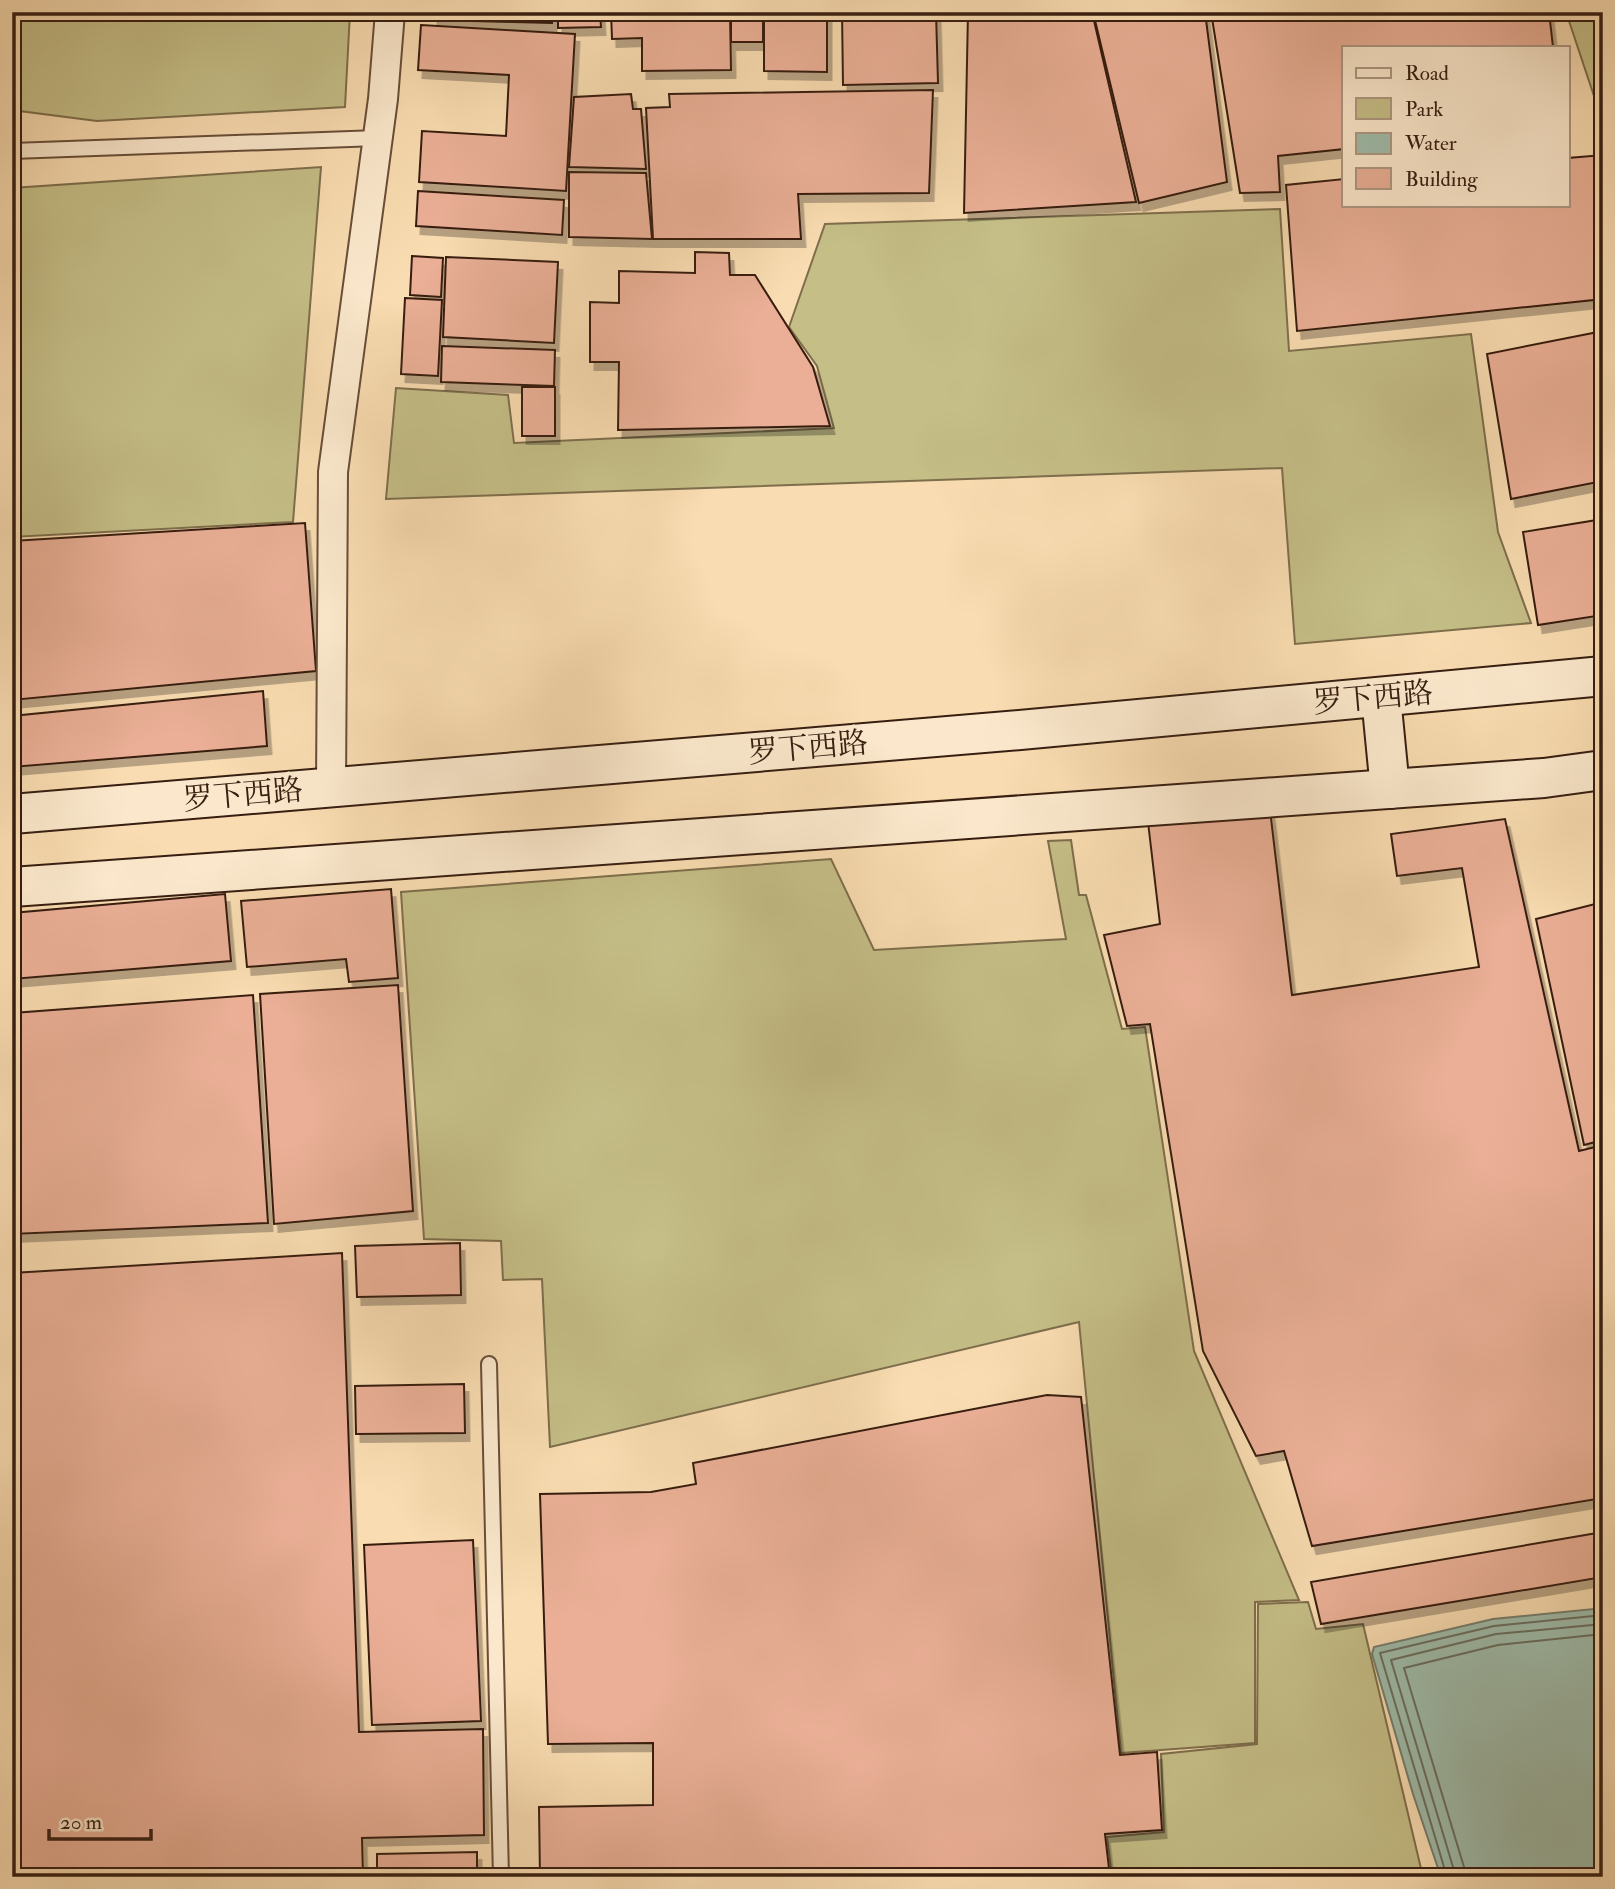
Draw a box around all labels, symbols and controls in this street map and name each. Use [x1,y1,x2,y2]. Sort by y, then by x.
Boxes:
legend [1342,46,1570,206]
text: Road [1405,60,1450,87]
text: Park [1405,96,1443,123]
text: Water [1404,130,1457,157]
text: Building [1405,166,1478,193]
street label: 罗下西路 [1312,674,1434,722]
street label: 罗下西路 [747,724,869,772]
street label: 罗下西路 [182,771,304,819]
scale bar [49,1798,150,1842]
text: 20 m [60,1809,102,1836]

